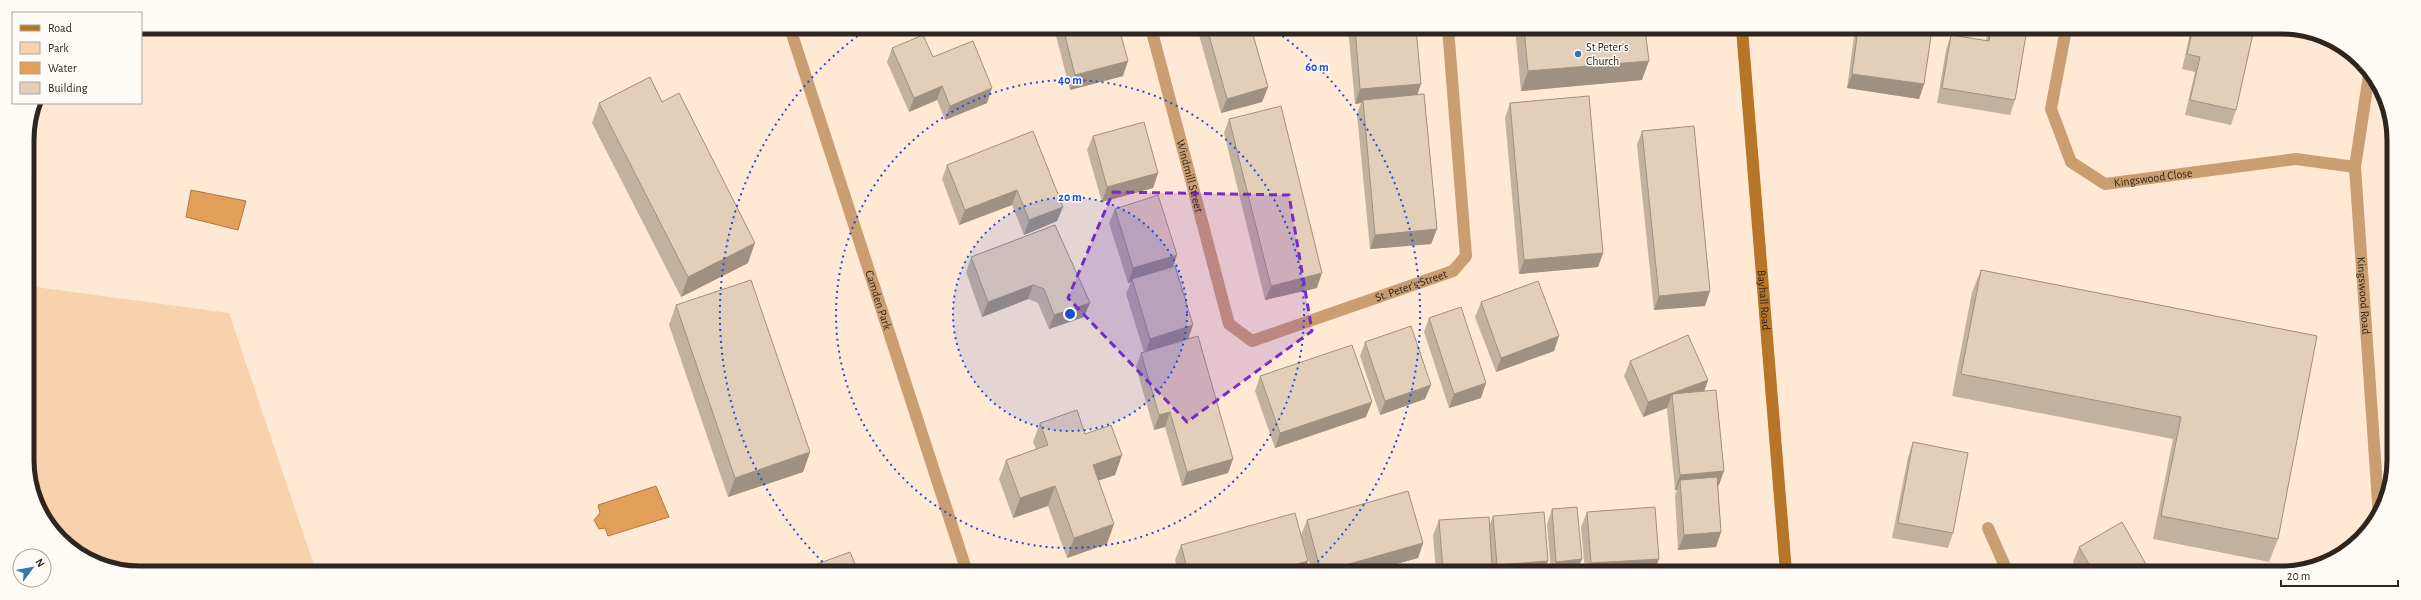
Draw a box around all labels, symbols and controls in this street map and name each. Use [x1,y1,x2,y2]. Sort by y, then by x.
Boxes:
legend [12,12,142,104]
text: Road [48,22,72,34]
place label: St Peter's Church [1586,41,1628,67]
text: Park [48,42,69,54]
marker: St Peter's Church [1573,49,1583,59]
text: 60 m [1305,61,1329,73]
text: Water [48,62,77,74]
text: 40 m [1058,74,1082,86]
text: Building [48,82,88,94]
street label: Windmill Street [1175,138,1205,214]
street label: Kingswood Close [2113,167,2193,189]
text: 20 m [1058,191,1082,203]
street label: Kingswood Road [2355,256,2372,335]
street label: St. Peter's Street [1373,268,1449,304]
street label: Camden Park [863,269,894,332]
street label: Bayhall Road [1755,269,1772,331]
centre of rings [1063,307,1077,321]
north arrow [12,548,52,588]
text: N [33,557,47,569]
scale bar [2281,562,2398,588]
text: 20 m [2287,570,2310,582]

